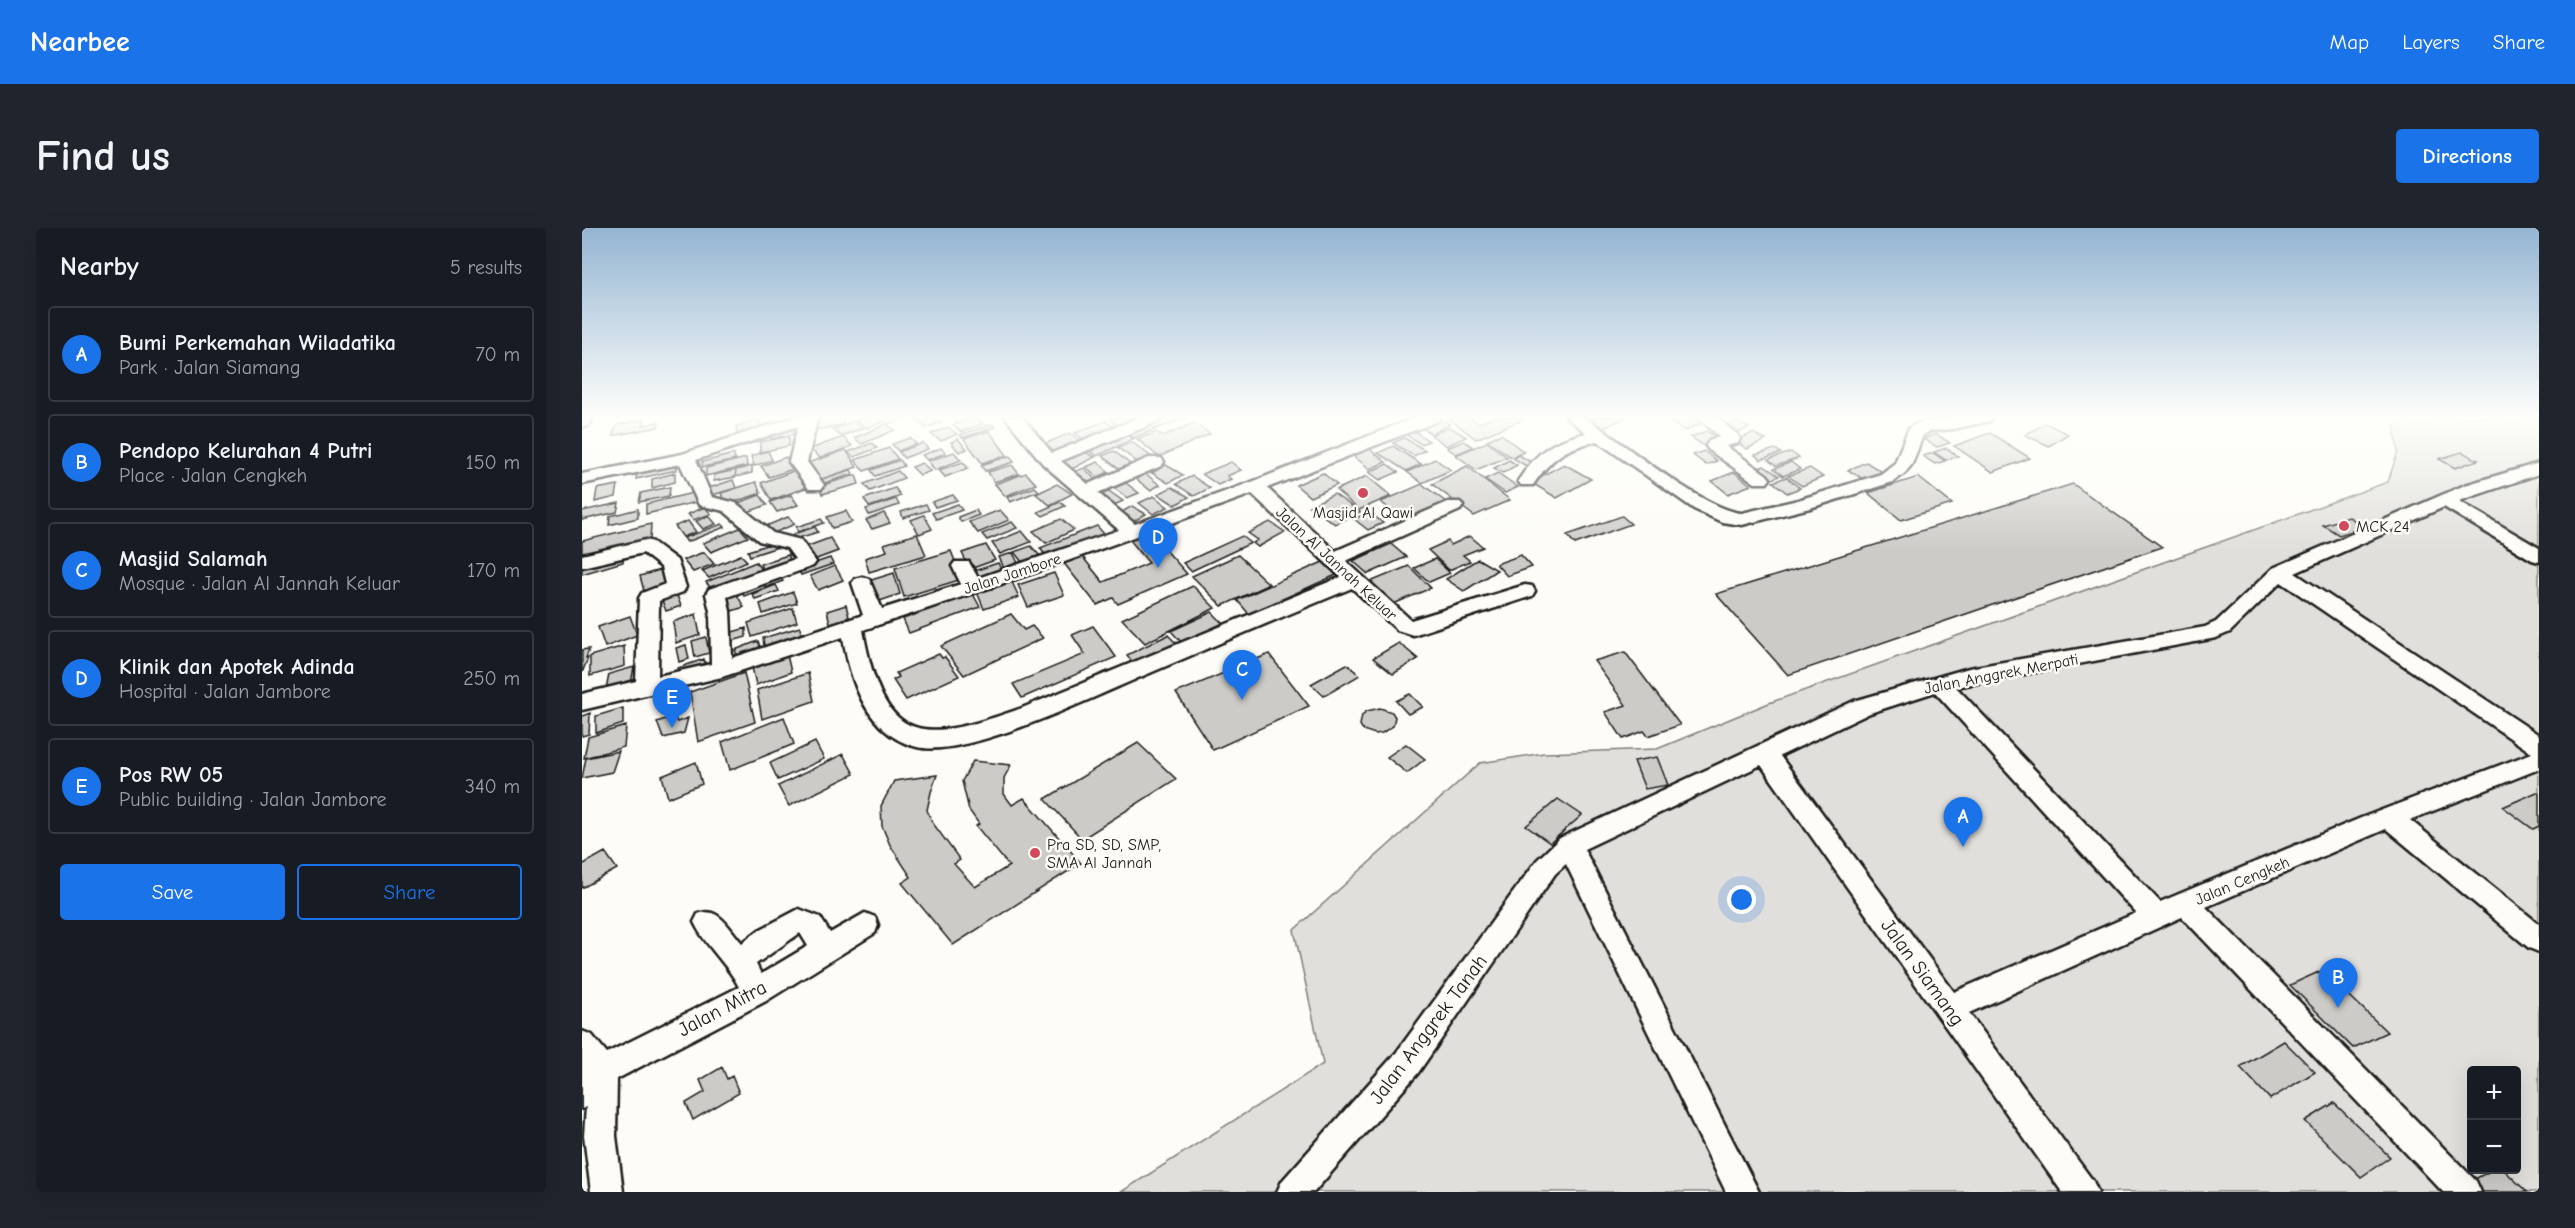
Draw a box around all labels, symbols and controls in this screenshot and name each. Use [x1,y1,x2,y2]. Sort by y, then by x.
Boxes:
text: Nearbee [30,26,130,58]
text: Map [2330,30,2369,54]
text: Layers [2402,30,2460,54]
text: Share [2493,30,2545,54]
button: Directions [2396,129,2539,183]
text: Find us [36,132,170,181]
text: Nearby [60,252,139,282]
text: 5 results [450,256,522,279]
text: Bumi Perkemahan Wiladatika [119,330,396,356]
text: A [76,343,87,366]
text: 70 m [475,343,520,366]
text: Park · Jalan Siamang [119,356,301,379]
text: Pendopo Kelurahan 4 Putri [119,438,372,464]
text: B [75,451,88,474]
text: 150 m [466,451,520,474]
text: Place · Jalan Cengkeh [119,464,307,487]
marker: Masjid Al Qawi [1356,486,1370,500]
street label: Jalan Al Jannah Keluar [1272,503,1401,625]
place label: Masjid Al Qawi [1313,504,1413,522]
pin: D [1138,518,1178,568]
place label: MCK 24 [2356,518,2410,536]
marker: MCK 24 [2337,519,2351,533]
text: Masjid Salamah [119,546,268,572]
street label: Jalan Jambore [961,550,1063,598]
text: C [75,559,88,582]
text: 170 m [467,559,520,582]
text: Mosque · Jalan Al Jannah Keluar [119,572,400,595]
pin: C [1222,650,1262,700]
street label: Jalan Anggrek Merpati [1923,650,2080,698]
text: Klinik dan Apotek Adinda [119,654,355,680]
text: D [75,667,88,690]
text: 250 m [463,667,520,690]
pin: E [652,678,692,728]
text: Hospital · Jalan Jambore [119,680,331,703]
text: Pos RW 05 [119,762,223,788]
text: E [76,775,87,798]
text: 340 m [465,775,520,798]
text: Public building · Jalan Jambore [119,788,387,811]
pin: A [1944,798,1982,847]
place label: Pra SD, SD, SMP, SMA Al Jannah [1047,836,1161,872]
marker: Pra SD, SD, SMP, SMA Al Jannah [1028,846,1042,860]
street label: Jalan Cengkeh [2193,853,2292,909]
button: Save [60,864,285,920]
button: Share [297,864,522,920]
your location [1727,885,1756,914]
street label: Jalan Siamang [1876,914,1969,1030]
street label: Jalan Anggrek Tanah [1365,950,1492,1108]
pin: B [2318,958,2358,1008]
street label: Jalan Mitra [674,976,770,1041]
map controls [2467,1066,2521,1174]
button: + [2467,1066,2521,1120]
button: − [2467,1120,2521,1174]

